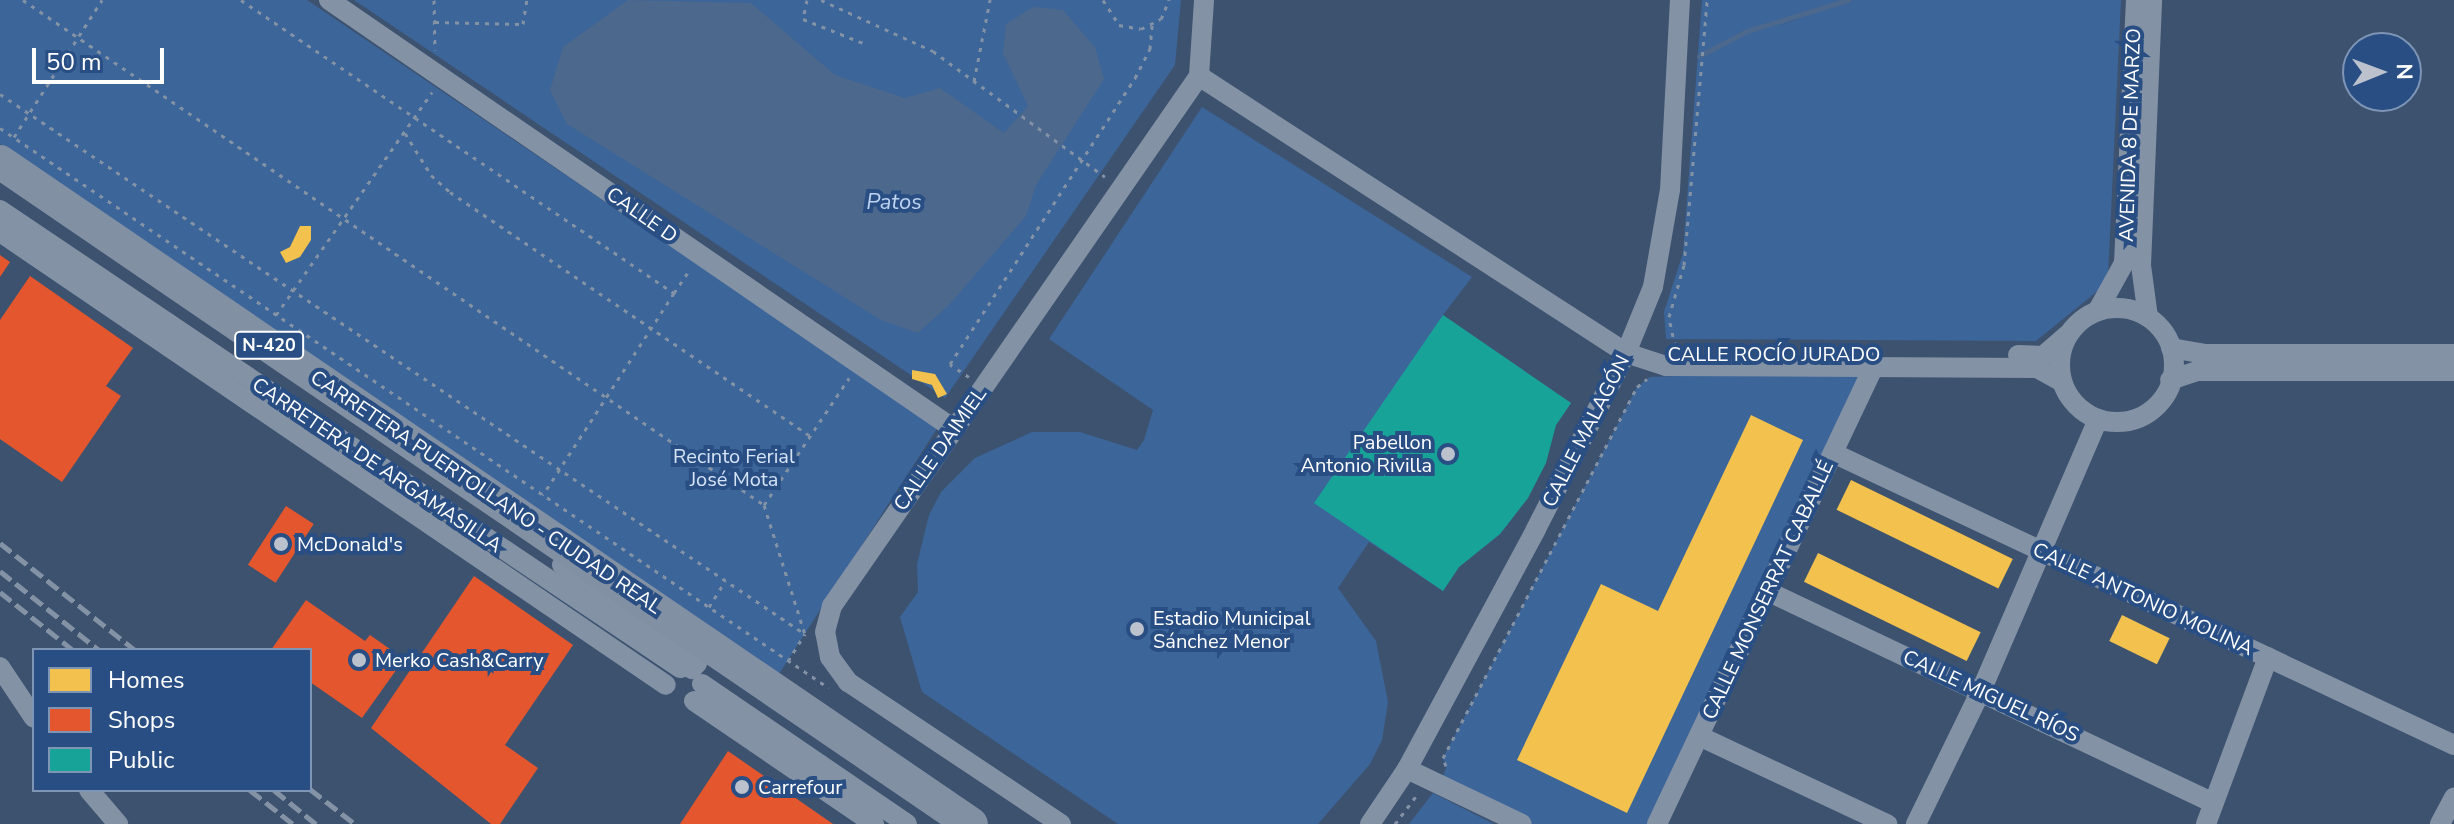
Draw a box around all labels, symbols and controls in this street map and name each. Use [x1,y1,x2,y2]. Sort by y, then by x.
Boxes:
street label: AVENIDA 8 DE MARZO [2114,28,2146,242]
scale bar [36,32,168,82]
north arrow [2342,32,2422,112]
text: 50 m [46,46,102,78]
text: N [2389,63,2419,80]
street label: CALLE D [602,182,682,248]
water label: Patos [866,190,922,216]
road number: N-420 [233,331,305,359]
street label: CALLE ROCÍO JURADO [1668,342,1880,366]
street label: CALLE MALAGÓN [1537,351,1635,511]
street label: CARRETERA PUERTOLLANO - CIUDAD REAL [306,365,666,619]
street label: CARRETERA DE ARGAMASILLA [248,372,506,558]
street label: CALLE DAIMIEL [889,383,991,515]
place label: Pabellon Antonio Rivilla [1300,430,1432,477]
park label: Recinto Ferial José Mota [673,444,795,491]
marker: Pabellon Antonio Rivilla [1439,445,1457,463]
street label: CALLE MONSERRAT CABALLÉ [1697,457,1839,723]
place label: McDonald's [297,532,403,556]
marker: McDonald's [272,535,290,553]
street label: CALLE ANTONIO MOLINA [2029,537,2257,661]
place label: Estadio Municipal Sánchez Menor [1153,606,1311,653]
marker: Estadio Municipal Sánchez Menor [1128,620,1146,638]
street label: CALLE MIGUEL RÍOS [1899,645,2083,747]
legend [32,648,312,792]
place label: Merko Cash&Carry [375,648,543,672]
marker: Merko Cash&Carry [350,651,368,669]
text: Homes [108,664,184,696]
text: Shops [108,704,175,736]
text: Public [108,744,174,776]
place label: Carrefour [758,775,842,799]
marker: Carrefour [733,778,751,796]

